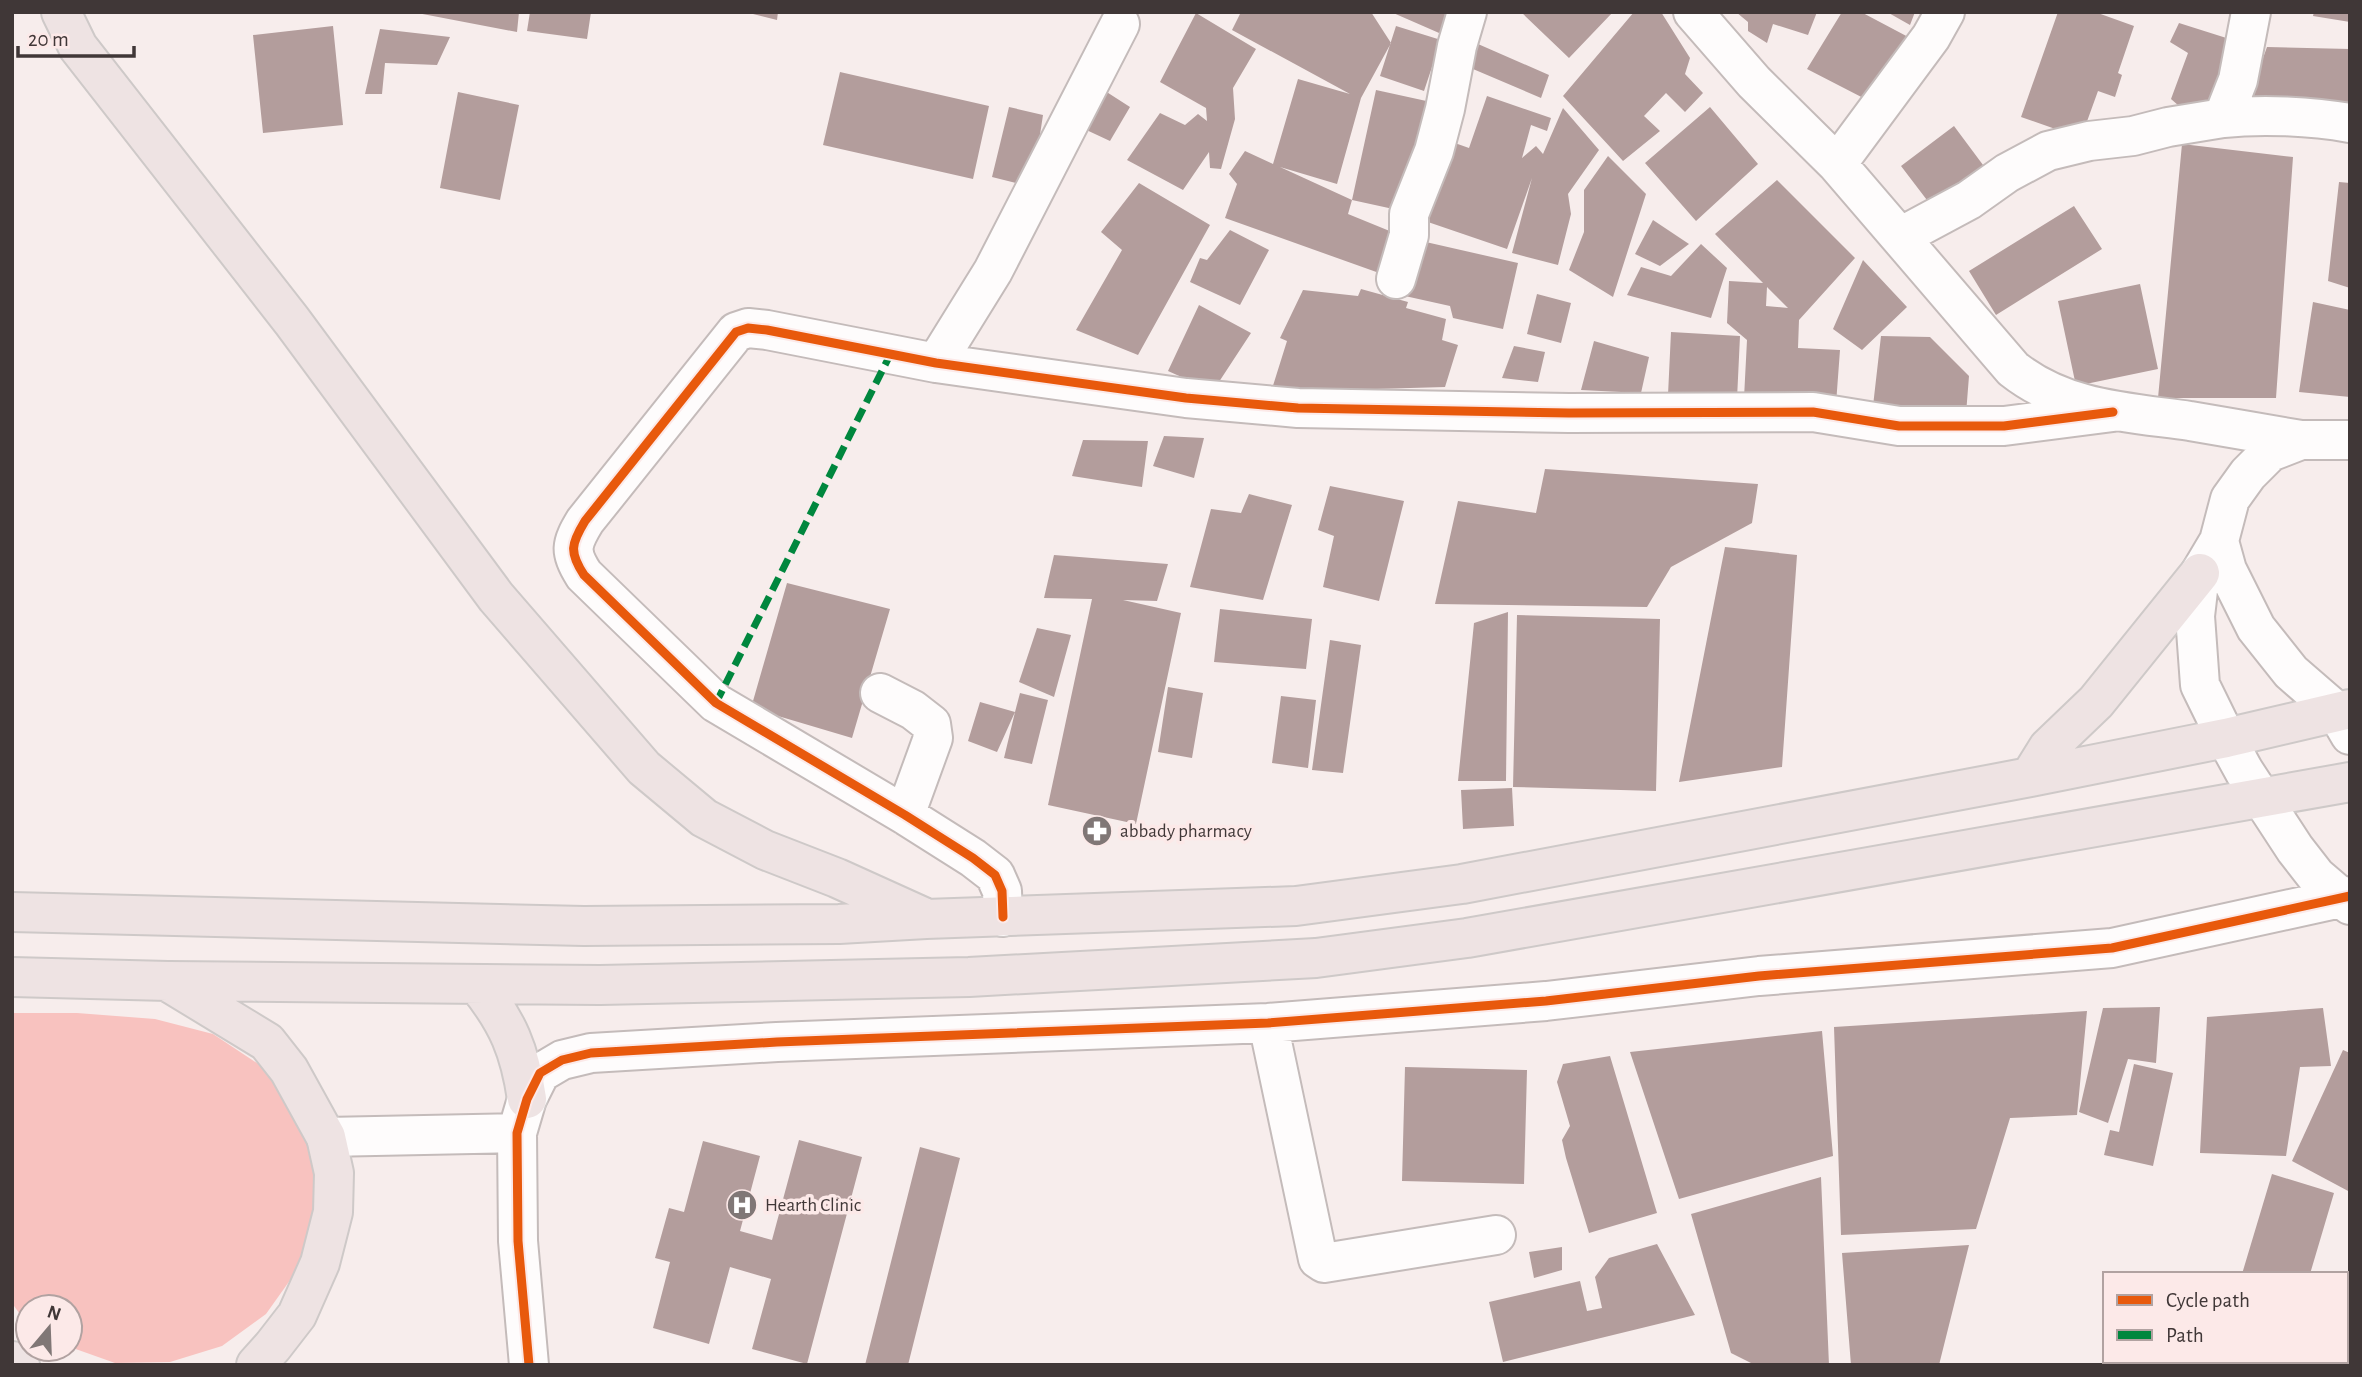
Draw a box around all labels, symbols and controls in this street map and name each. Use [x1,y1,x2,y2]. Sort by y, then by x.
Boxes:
scale bar [18,14,133,58]
text: 20 m [28,29,69,50]
pharmacy icon: abbady pharmacy [1080,814,1114,848]
place label: abbady pharmacy [1120,822,1252,841]
hospital icon: Hearth Clinic [725,1188,759,1222]
place label: Hearth Clinic [765,1196,861,1215]
legend [2103,1272,2348,1363]
text: Cycle path [2166,1290,2250,1311]
north arrow [14,1293,84,1363]
text: N [45,1302,63,1324]
text: Path [2166,1325,2204,1346]

